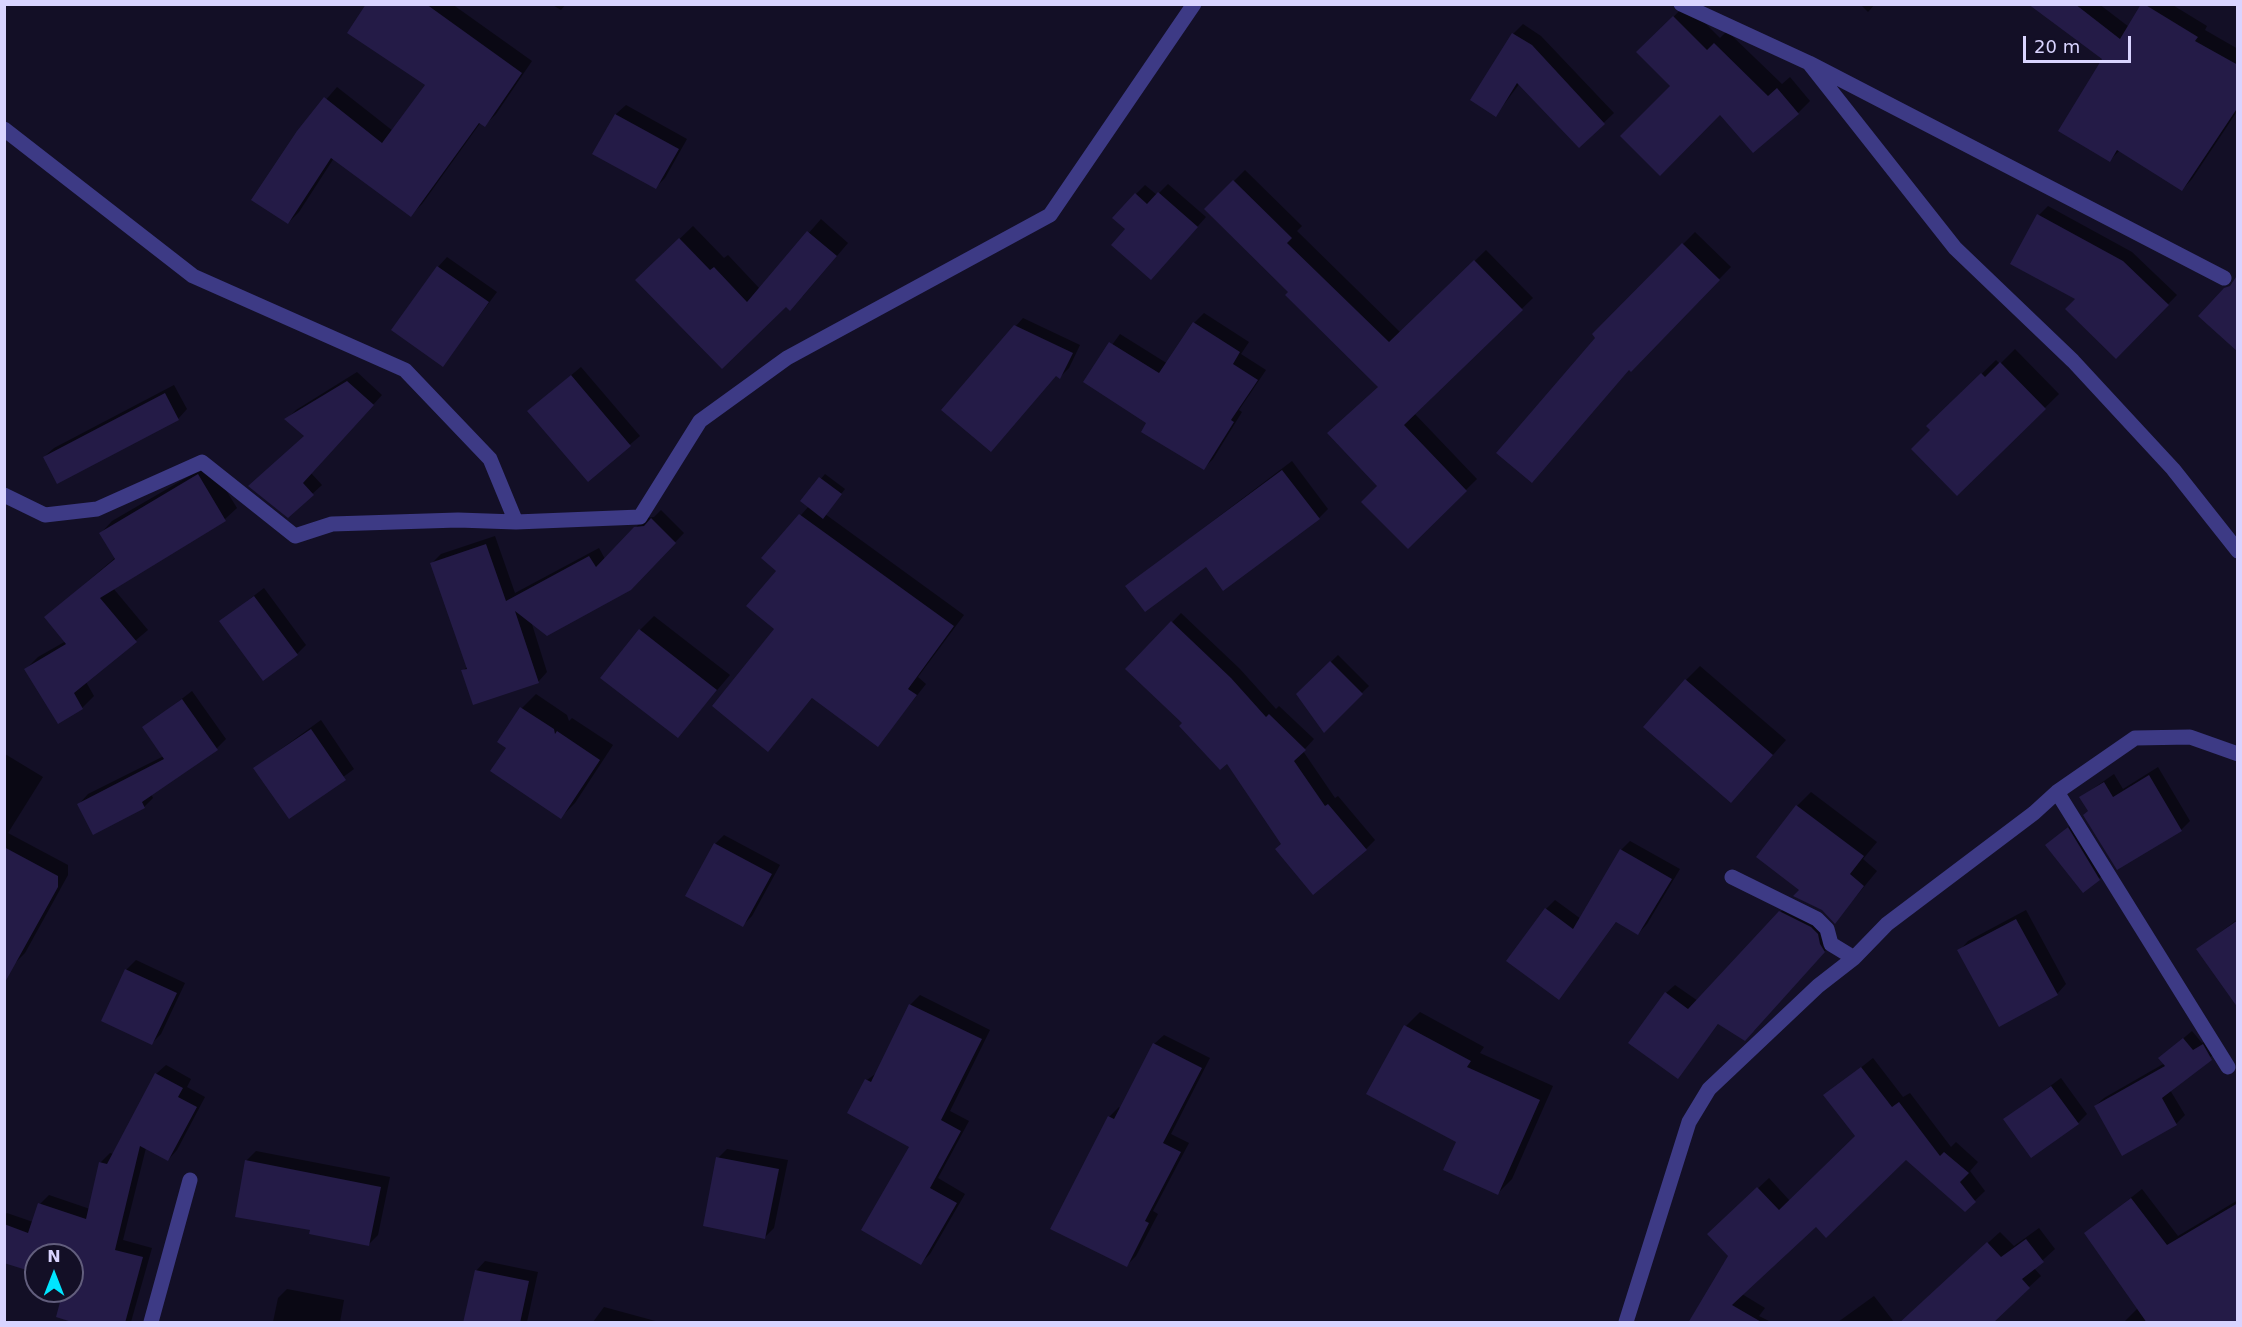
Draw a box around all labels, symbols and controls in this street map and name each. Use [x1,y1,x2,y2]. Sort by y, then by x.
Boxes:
scale bar [2026,24,2134,62]
text: 20 m [2034,36,2080,57]
north arrow [24,1243,84,1303]
text: N [47,1247,61,1266]

